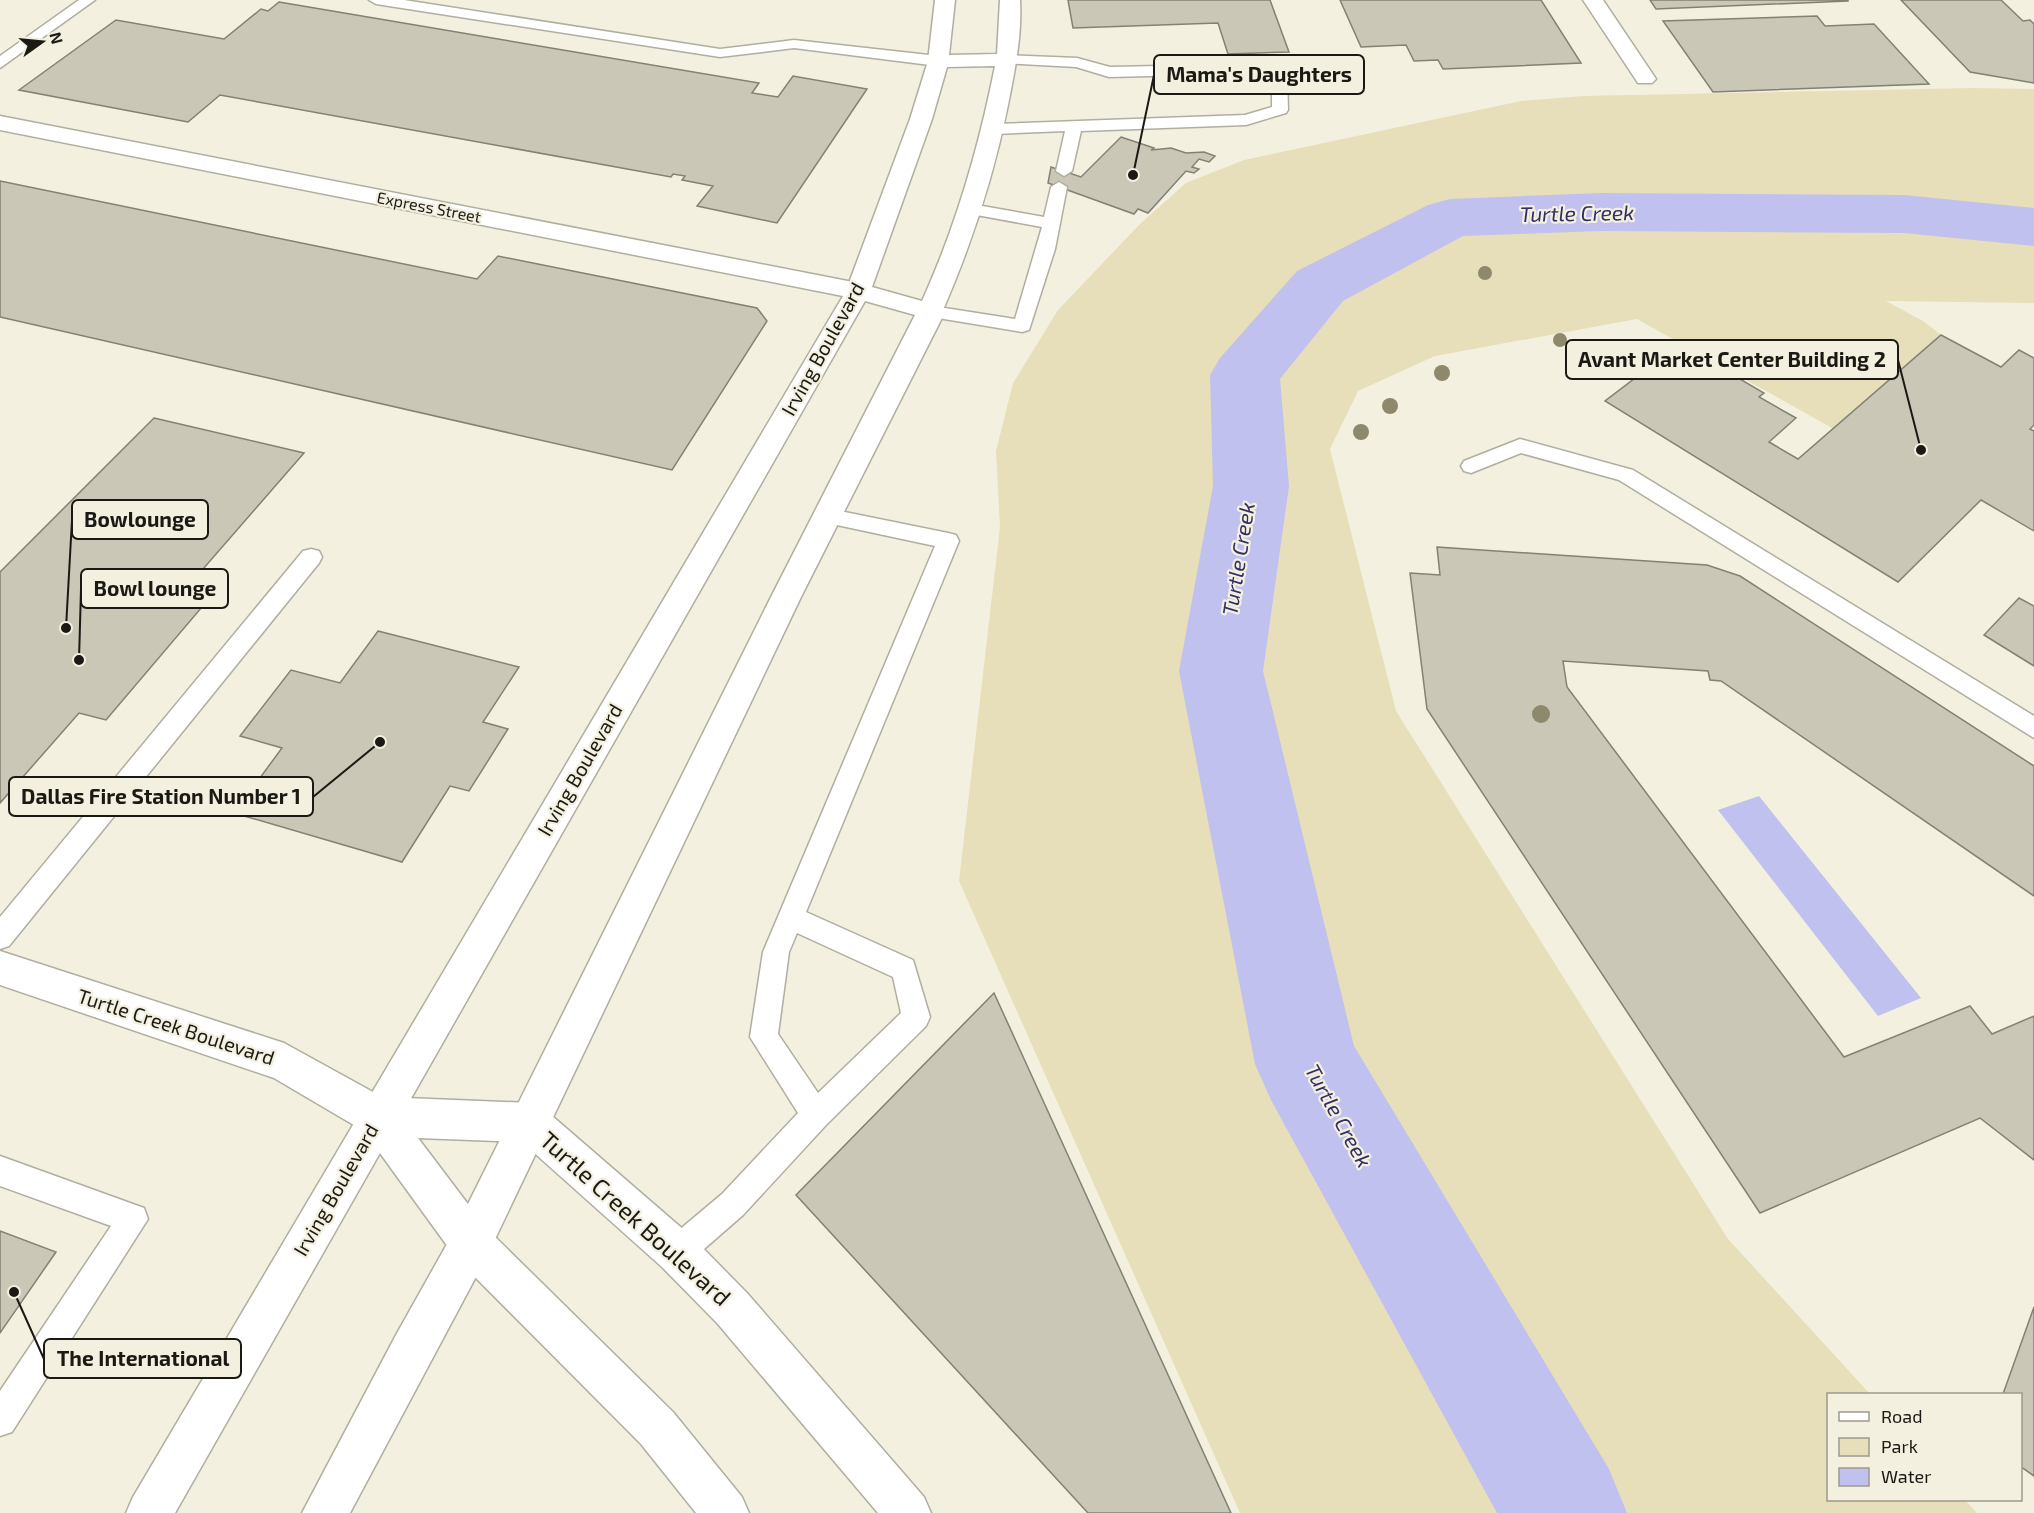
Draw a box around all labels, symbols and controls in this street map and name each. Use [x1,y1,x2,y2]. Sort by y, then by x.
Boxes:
north arrow [12,12,72,72]
text: N [46,30,68,46]
callout: Mama's Daughters [1154,55,1364,94]
text: Mama's Daughters [1166,61,1352,86]
street label: Express Street [375,187,483,226]
water label: Turtle Creek [1520,199,1634,226]
street label: Irving Boulevard [776,278,869,419]
callout: Avant Market Center Building 2 [1566,340,1898,379]
text: Avant Market Center Building 2 [1578,346,1886,371]
callout: Bowlounge [72,500,208,539]
water label: Turtle Creek [1216,500,1259,617]
text: Bowlounge [84,506,196,531]
callout: Bowl lounge [81,569,228,608]
text: Bowl lounge [94,575,217,600]
street label: Irving Boulevard [532,699,627,840]
callout: Dallas Fire Station Number 1 [9,777,313,816]
text: Dallas Fire Station Number 1 [21,783,301,808]
street label: Turtle Creek Boulevard [75,983,278,1069]
water label: Turtle Creek [1301,1059,1378,1171]
street label: Irving Boulevard [288,1119,383,1260]
street label: Turtle Creek Boulevard [535,1125,737,1311]
callout: The International [44,1339,241,1378]
text: The International [57,1345,229,1370]
legend [1827,1393,2022,1501]
text: Road [1881,1405,1922,1427]
text: Park [1881,1435,1918,1457]
text: Water [1881,1465,1931,1487]

